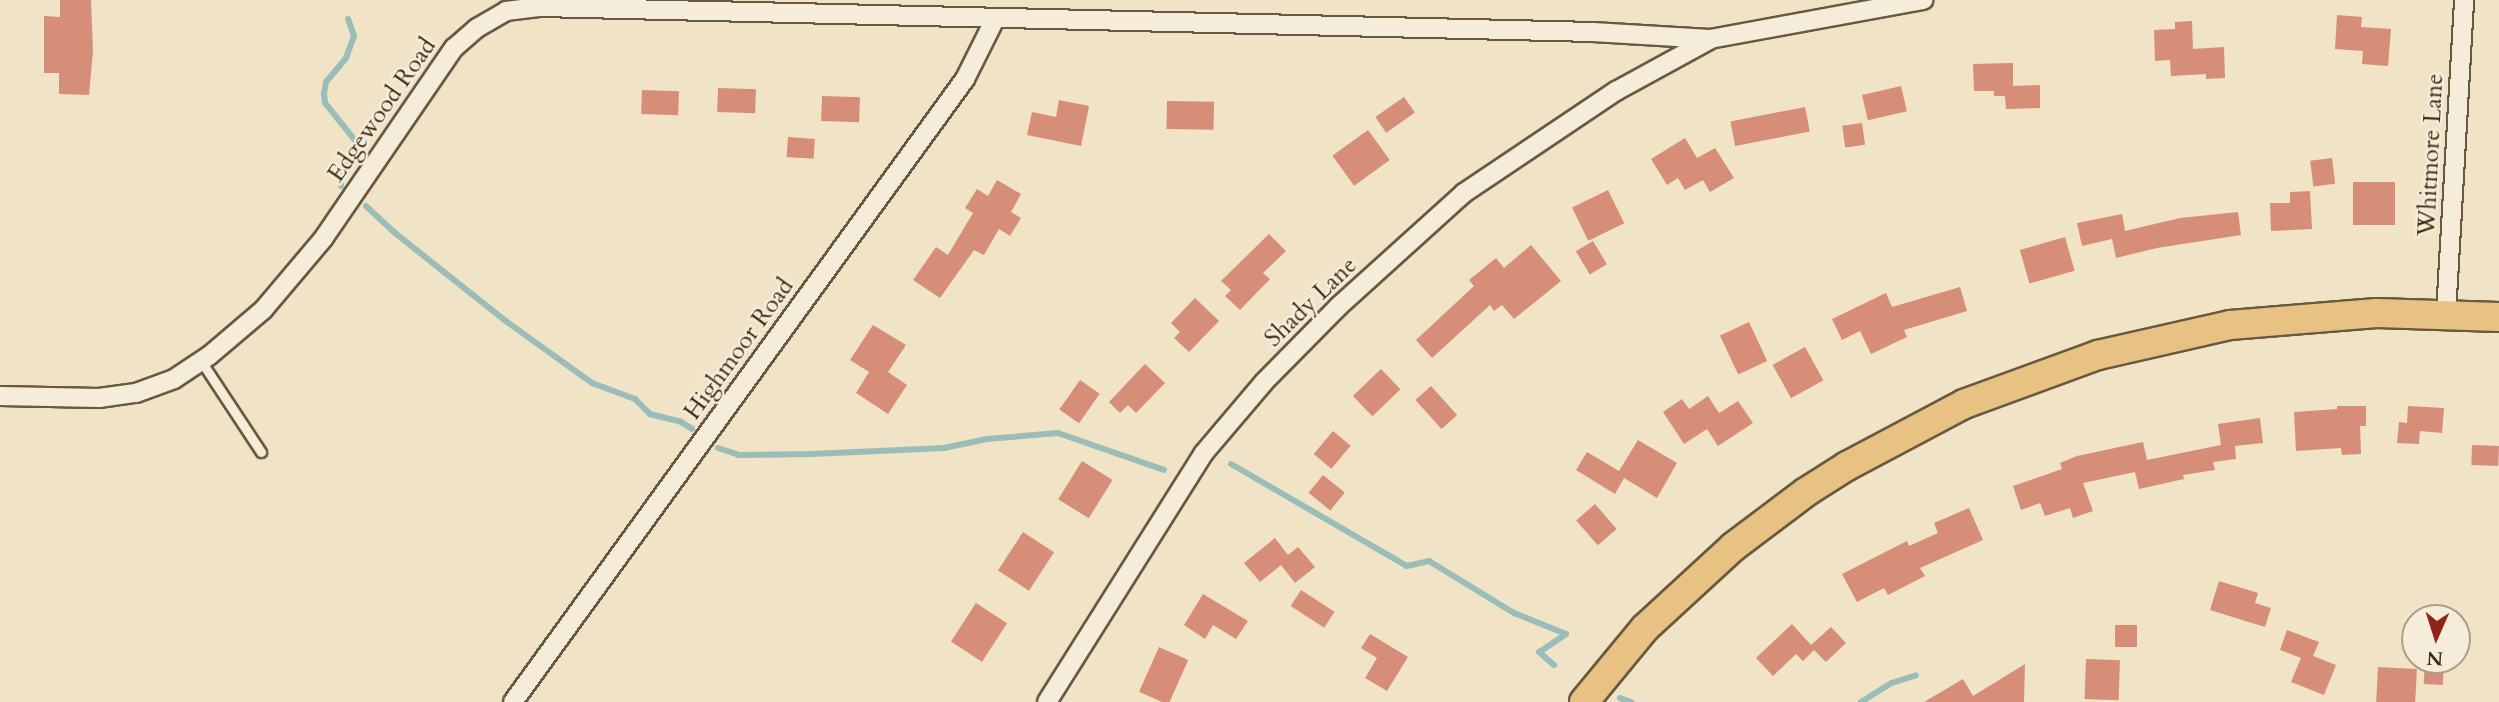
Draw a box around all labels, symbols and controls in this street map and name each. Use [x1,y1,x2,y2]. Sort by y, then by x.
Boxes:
street label: Edgewood Road [322,32,442,188]
street label: Whitmore Lane [2412,73,2450,237]
street label: Shady Lane [1259,251,1363,353]
street label: Highmoor Road [678,273,800,425]
north arrow [2401,604,2471,674]
text: N [2426,645,2444,671]

